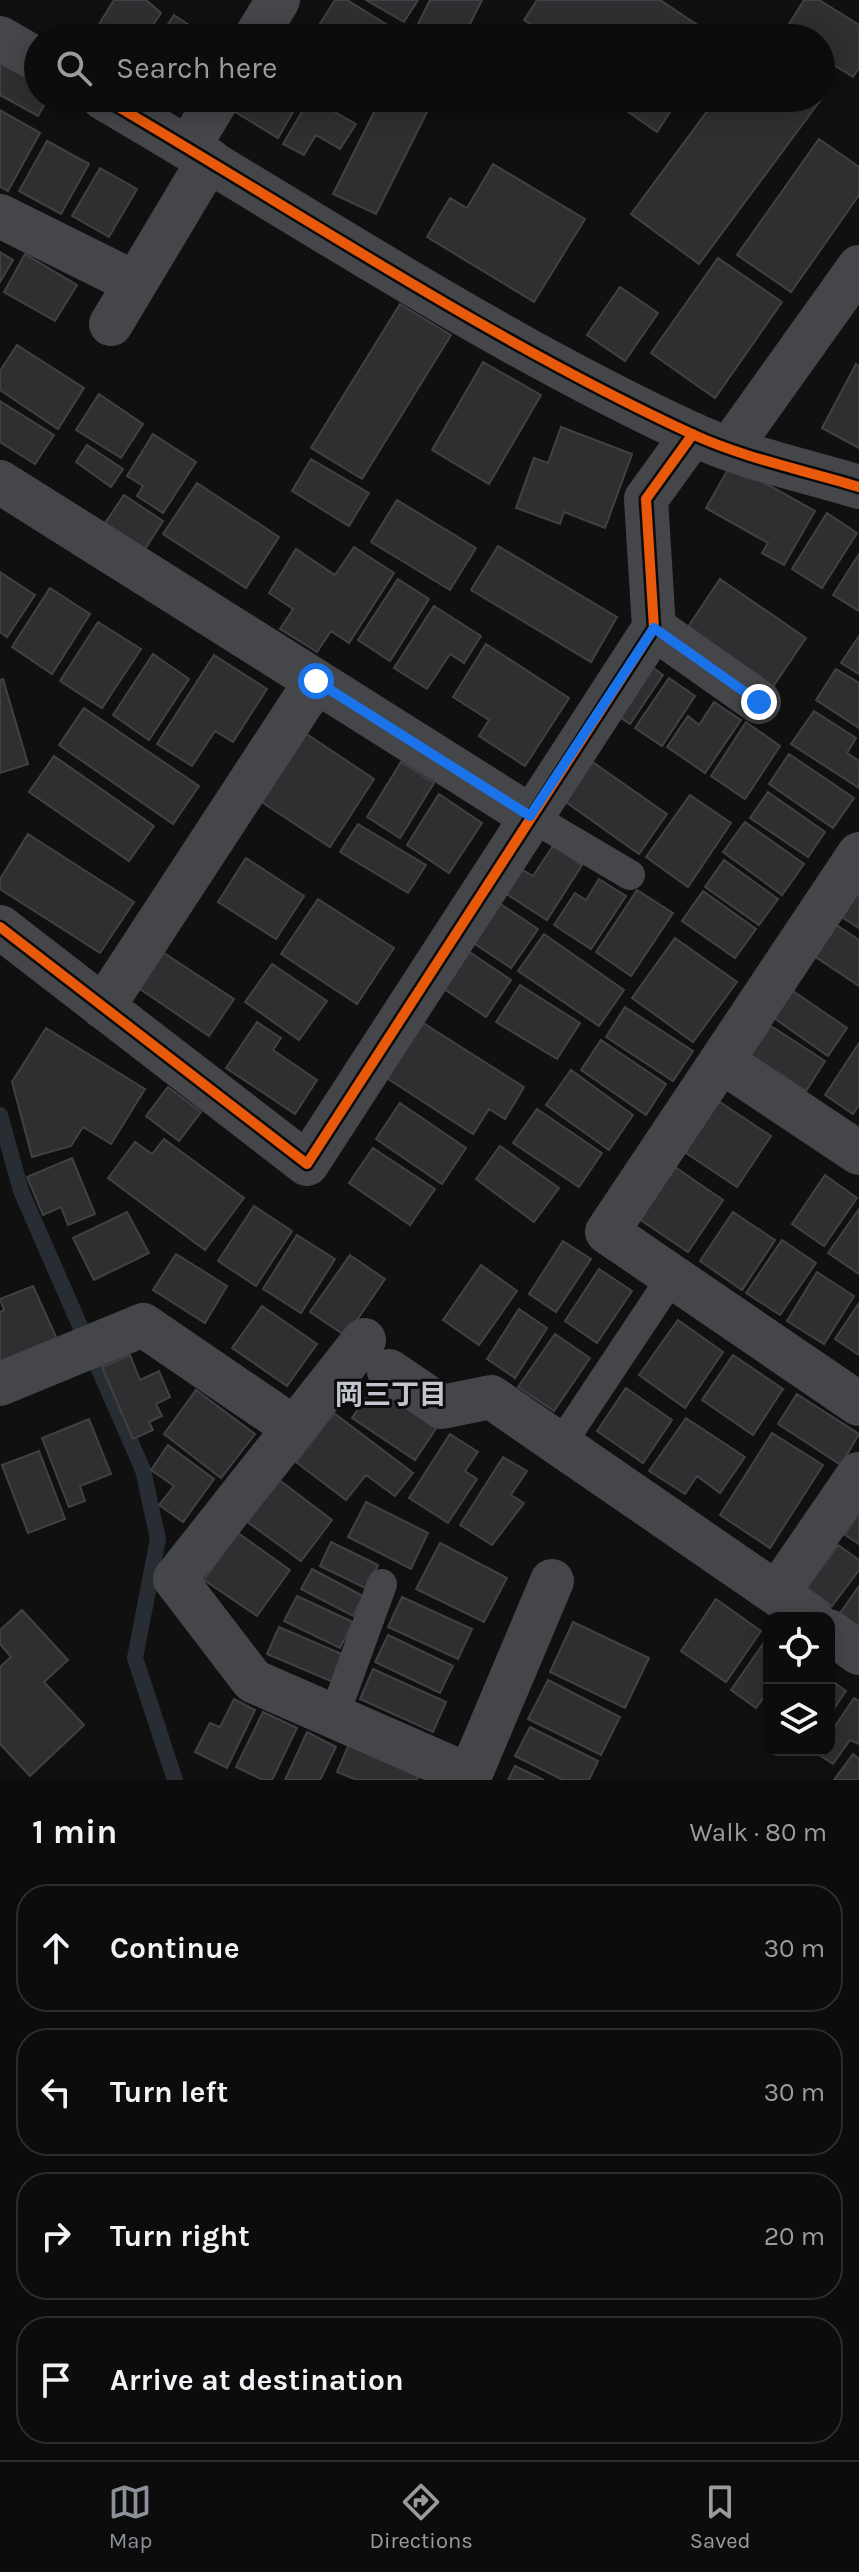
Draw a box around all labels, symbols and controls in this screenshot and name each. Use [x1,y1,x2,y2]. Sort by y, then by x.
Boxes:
search box [24,24,835,112]
icon: search [52,46,96,90]
text: Search here [116,50,277,86]
route start [298,663,334,699]
route end [741,684,777,720]
district label: 岡三丁目 [335,1378,447,1411]
map controls [763,1612,835,1756]
button: locate [763,1612,835,1684]
button: layers [763,1684,835,1756]
text: 1 min [32,1812,117,1852]
text: Walk · 80 m [689,1817,827,1848]
icon: ahead [34,1926,78,1970]
text: Continue [110,1930,240,1966]
text: 30 m [764,1933,825,1964]
icon: left [34,2070,78,2114]
text: Turn left [110,2074,228,2110]
text: 30 m [764,2077,825,2108]
icon: right [34,2214,78,2258]
text: Turn right [110,2218,250,2254]
text: 20 m [764,2221,825,2252]
icon: arrive [34,2358,78,2402]
text: Arrive at destination [110,2362,404,2398]
tab: Map [108,2480,152,2554]
tab: Directions [369,2480,473,2554]
tab: Saved [690,2480,751,2554]

